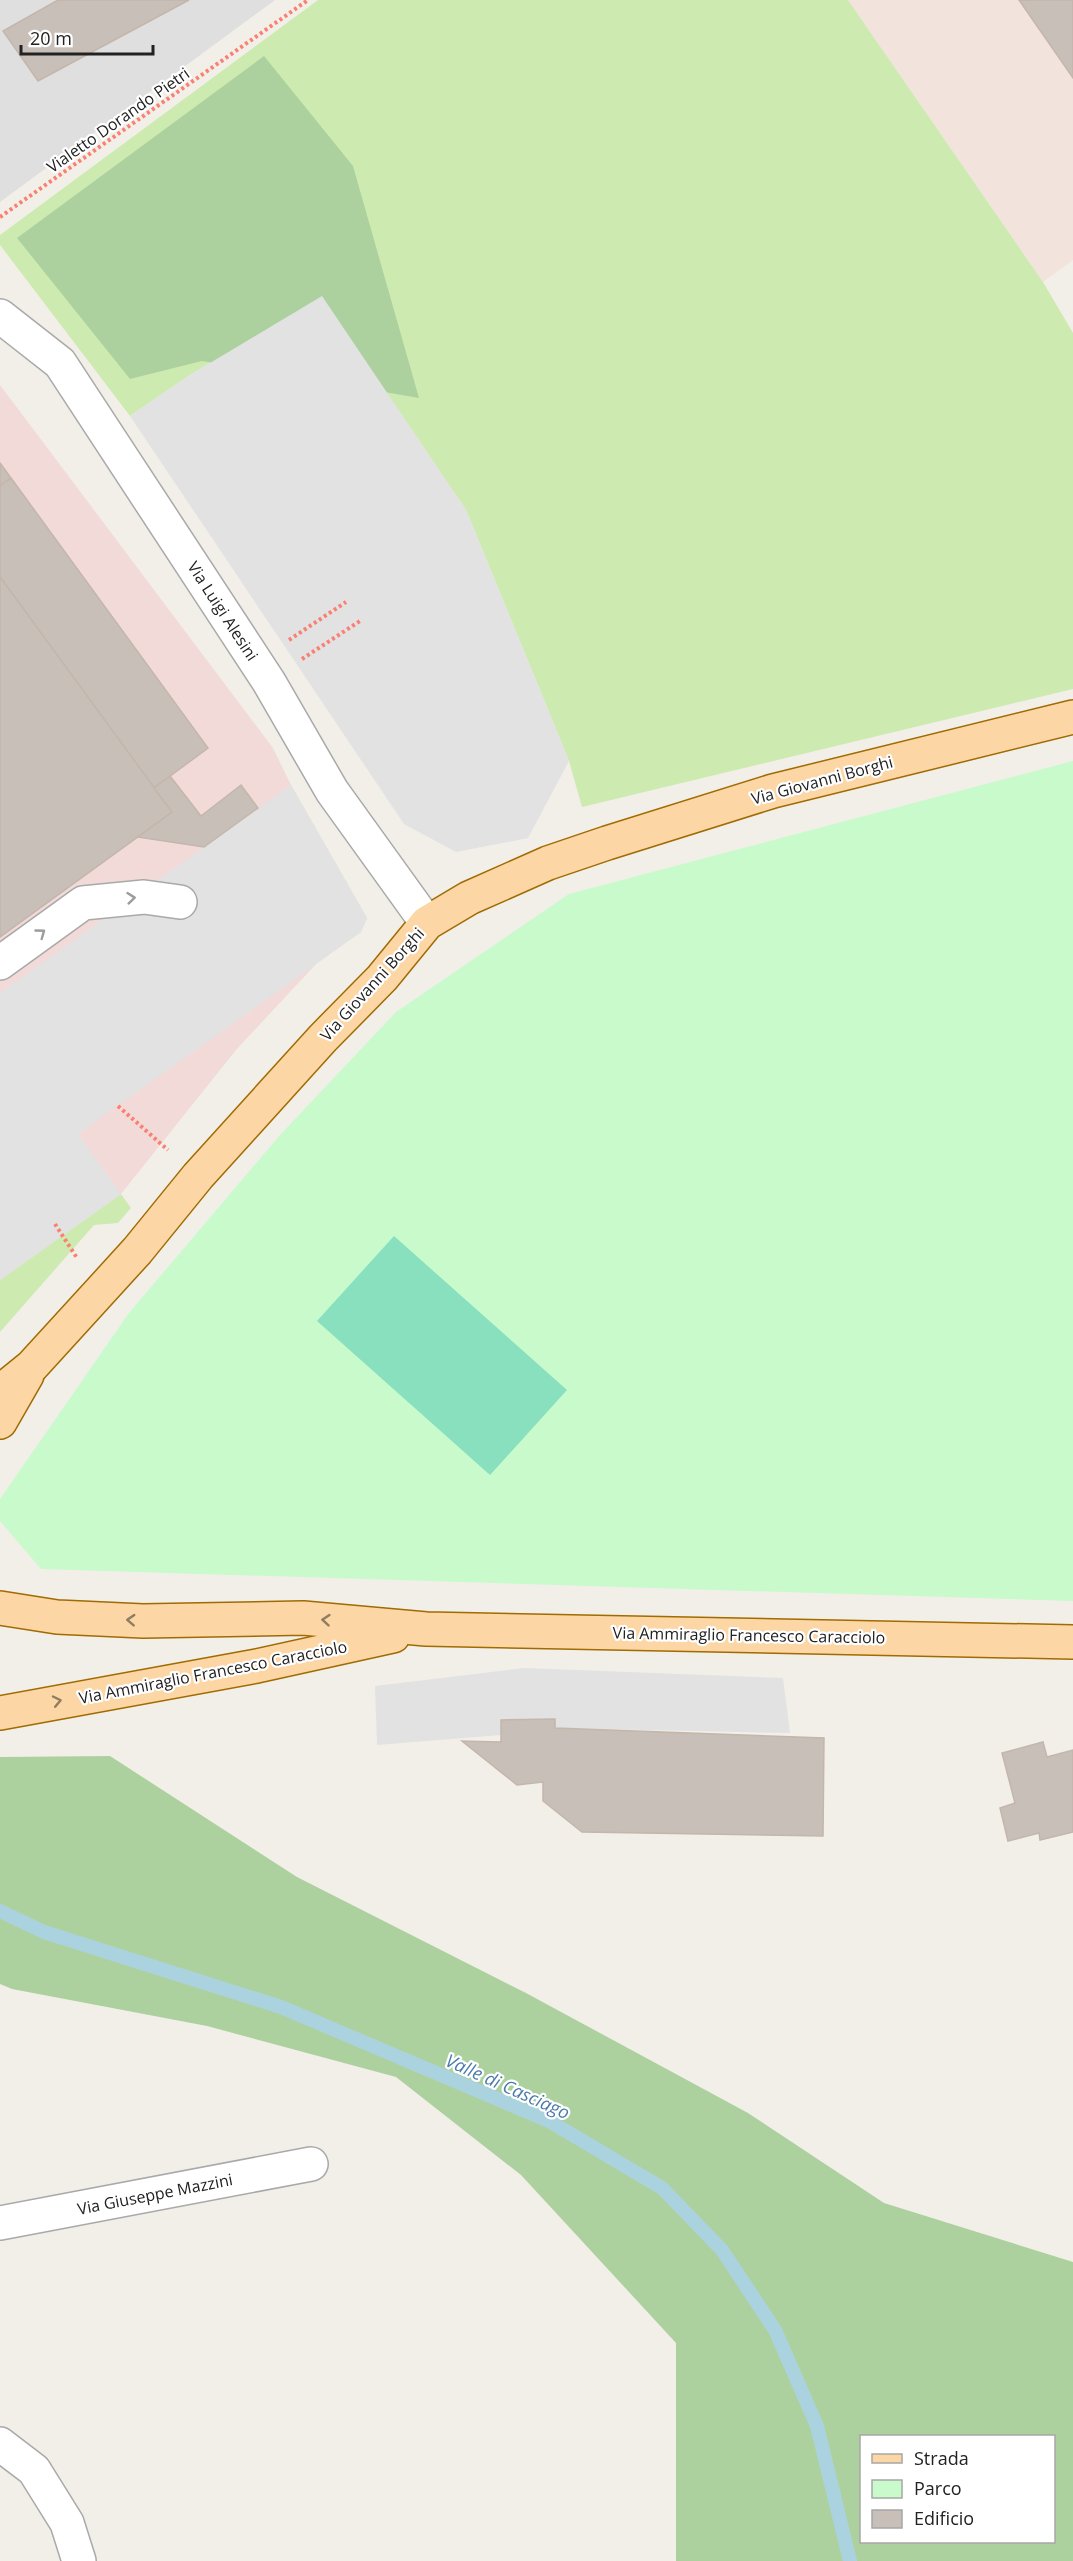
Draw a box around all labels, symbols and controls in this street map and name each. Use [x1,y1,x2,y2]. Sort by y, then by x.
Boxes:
scale bar [21,18,153,56]
text: 20 m [30,26,72,50]
street label: Vialetto Dorando Pietri [42,62,194,178]
street label: Via Luigi Alesini [183,557,263,665]
street label: Via Giovanni Borghi [749,751,895,809]
one-way arrow [127,892,136,905]
street label: Via Giovanni Borghi [315,923,429,1045]
one-way arrow [35,929,46,940]
one-way arrow [126,1614,135,1627]
one-way arrow [321,1614,330,1627]
street label: Via Ammiraglio Francesco Caracciolo [613,1622,885,1648]
street label: Via Ammiraglio Francesco Caracciolo [77,1635,349,1709]
one-way arrow [52,1696,62,1709]
water label: Valle di Casciago [442,2048,574,2124]
street label: Via Giuseppe Mazzini [76,2168,234,2220]
legend [860,2435,1055,2543]
text: Strada [914,2446,969,2470]
text: Parco [914,2476,962,2500]
text: Edificio [914,2506,974,2530]

